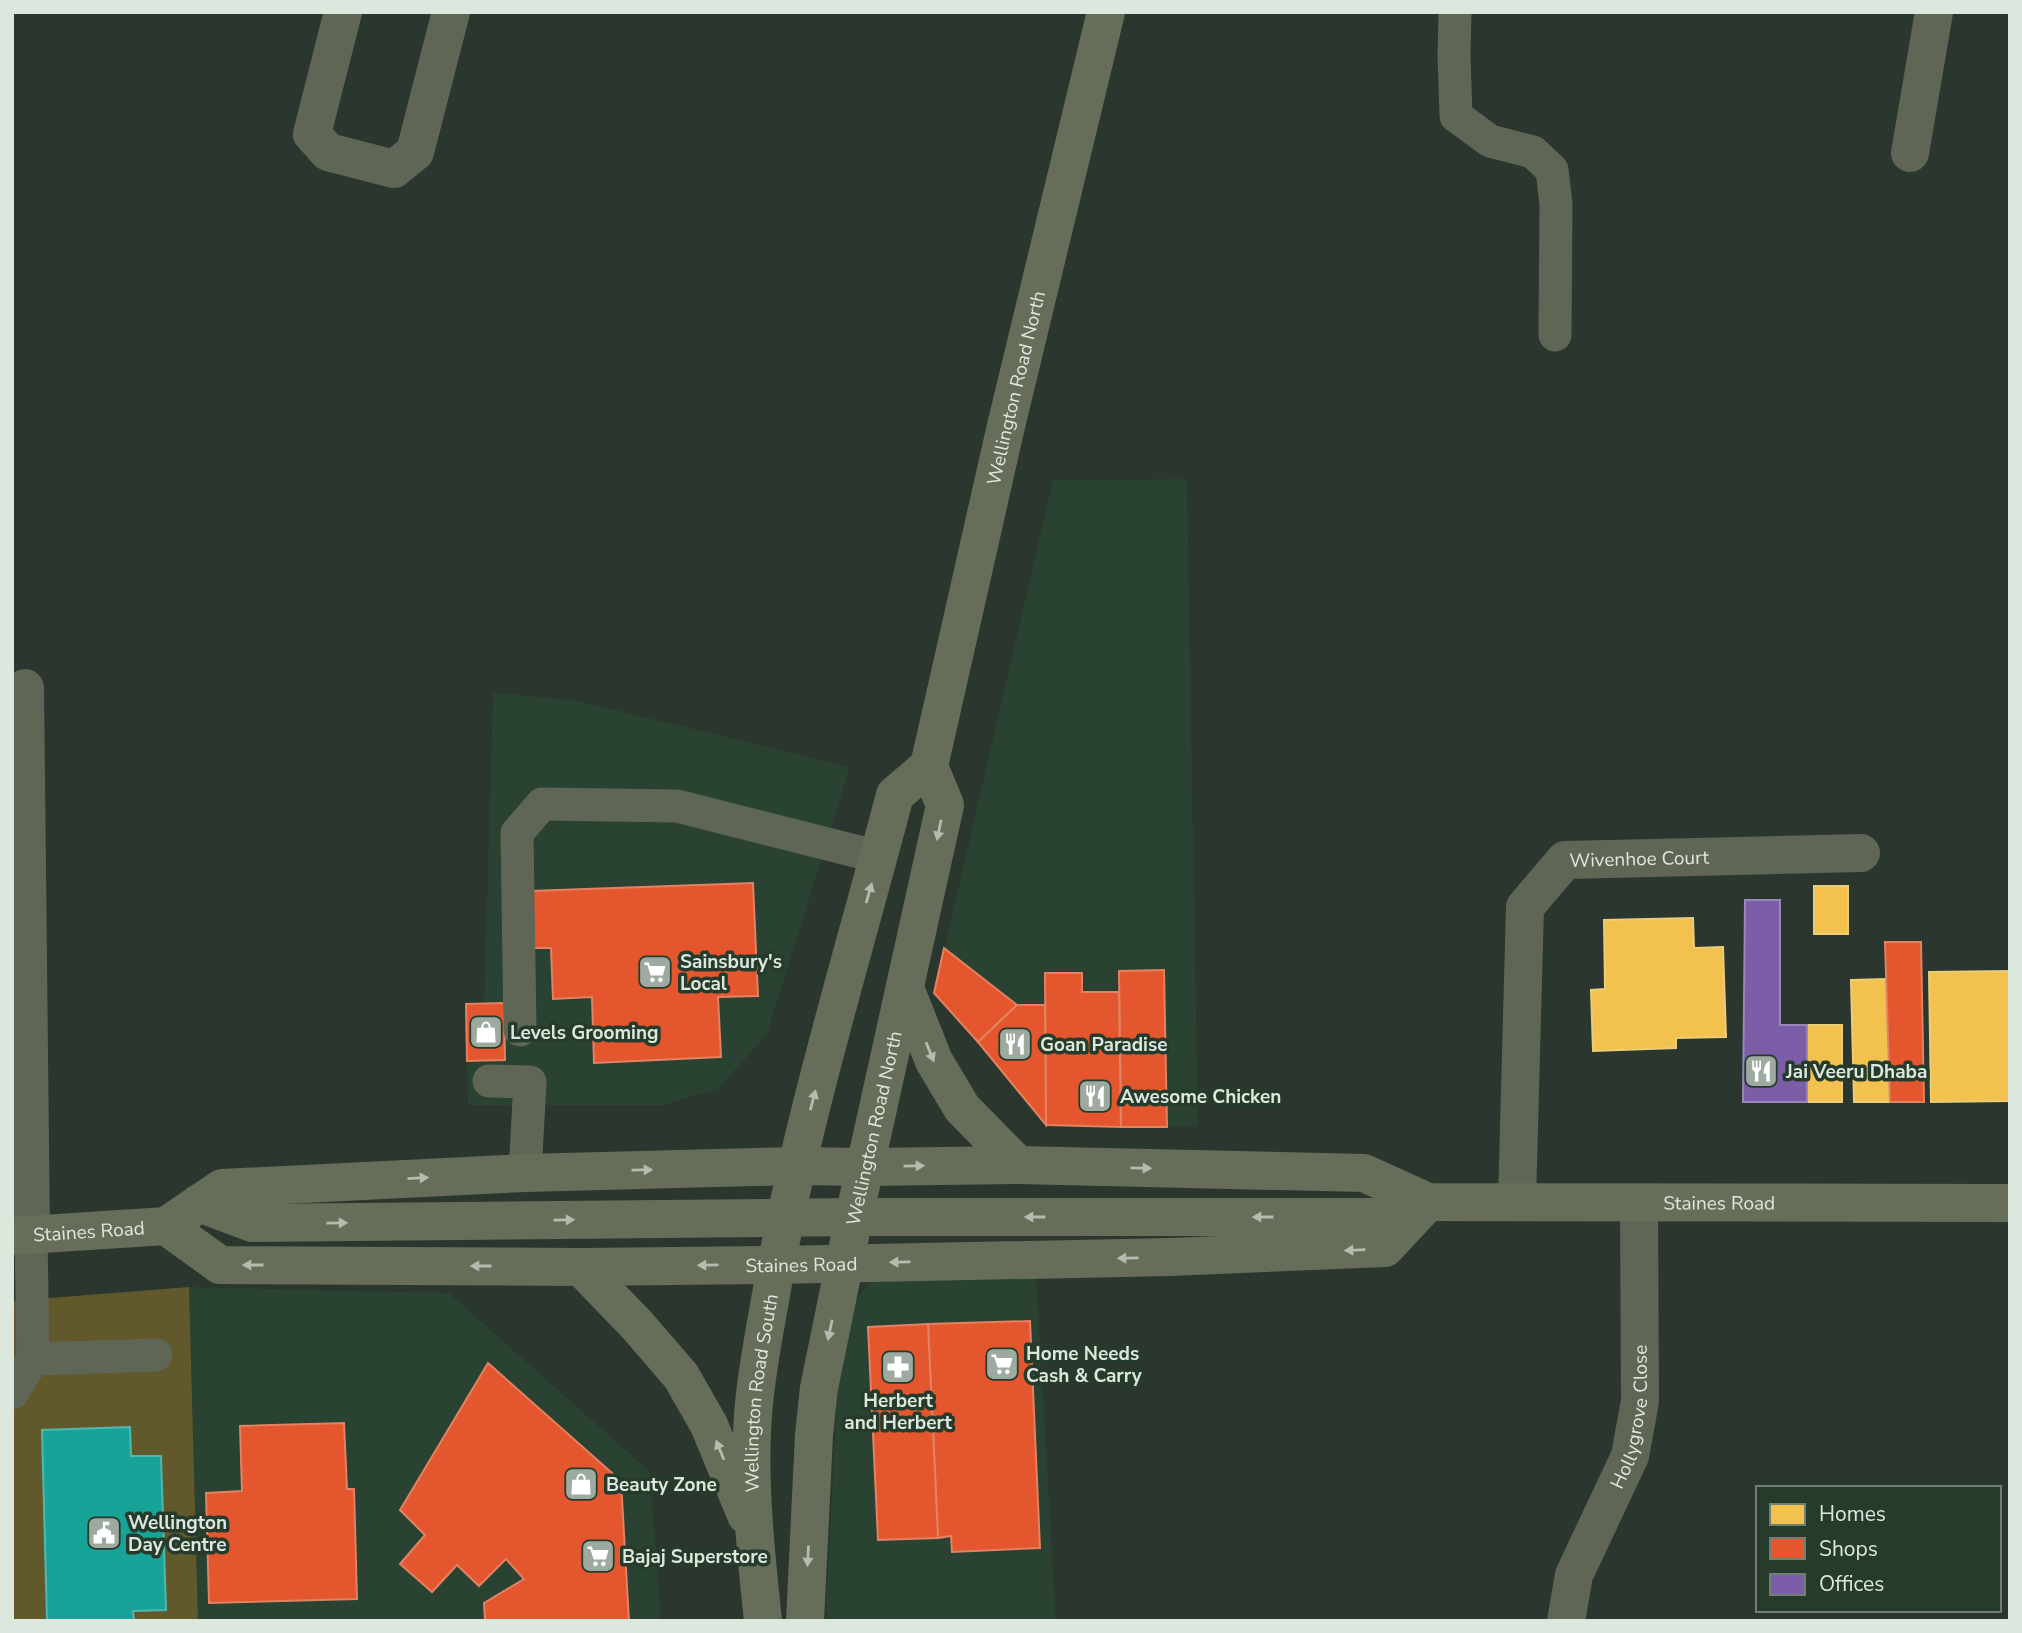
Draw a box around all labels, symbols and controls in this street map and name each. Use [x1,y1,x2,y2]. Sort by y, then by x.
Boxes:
street label: Wellington Road North [981,288,1052,488]
one-way arrow [934,819,945,841]
street label: Wivenhoe Court [1569,845,1710,874]
one-way arrow [864,883,874,904]
place label: Sainsbury's Local [680,949,782,997]
supermarket icon: Sainsbury's Local [636,953,674,991]
shop icon: Levels Grooming [467,1013,505,1051]
place label: Levels Grooming [510,1020,659,1046]
restaurant icon: Goan Paradise [996,1025,1034,1063]
street label: Wellington Road North [840,1028,909,1228]
place label: Goan Paradise [1040,1032,1167,1058]
one-way arrow [925,1041,936,1062]
restaurant icon: Jai Veeru Dhaba [1742,1052,1780,1090]
place label: Jai Veeru Dhaba [1785,1059,1927,1085]
restaurant icon: Awesome Chicken [1076,1077,1114,1115]
place label: Awesome Chicken [1120,1084,1281,1110]
one-way arrow [809,1089,819,1110]
one-way arrow [903,1160,925,1172]
one-way arrow [1130,1162,1152,1174]
one-way arrow [631,1164,653,1175]
one-way arrow [407,1172,429,1183]
street label: Staines Road [1663,1190,1775,1217]
one-way arrow [1024,1211,1046,1223]
one-way arrow [1252,1211,1274,1223]
street label: Staines Road [32,1215,146,1249]
one-way arrow [553,1215,575,1226]
one-way arrow [326,1217,348,1228]
one-way arrow [1344,1244,1366,1255]
street label: Staines Road [745,1251,858,1279]
one-way arrow [1117,1252,1139,1264]
one-way arrow [889,1257,911,1268]
one-way arrow [242,1259,264,1271]
one-way arrow [697,1259,719,1271]
one-way arrow [469,1260,491,1272]
street label: Wellington Road South [739,1292,785,1493]
one-way arrow [825,1319,836,1341]
place label: Home Needs Cash & Carry [1026,1341,1143,1389]
supermarket icon: Home Needs Cash & Carry [983,1345,1021,1383]
street label: Hollygrove Close [1604,1345,1654,1493]
pharmacy icon: Herbert and Herbert [879,1348,917,1386]
place label: Herbert and Herbert [844,1388,952,1436]
one-way arrow [714,1439,725,1460]
shop icon: Beauty Zone [562,1465,600,1503]
place label: Beauty Zone [606,1472,717,1498]
legend [1756,1486,2001,1612]
text: Homes [1819,1500,1886,1528]
place label: Wellington Day Centre [128,1510,227,1558]
public building icon: Wellington Day Centre [85,1514,123,1552]
text: Shops [1819,1535,1878,1563]
supermarket icon: Bajaj Superstore [579,1537,617,1575]
place label: Bajaj Superstore [622,1544,768,1570]
one-way arrow [803,1545,814,1567]
text: Offices [1819,1570,1884,1598]

